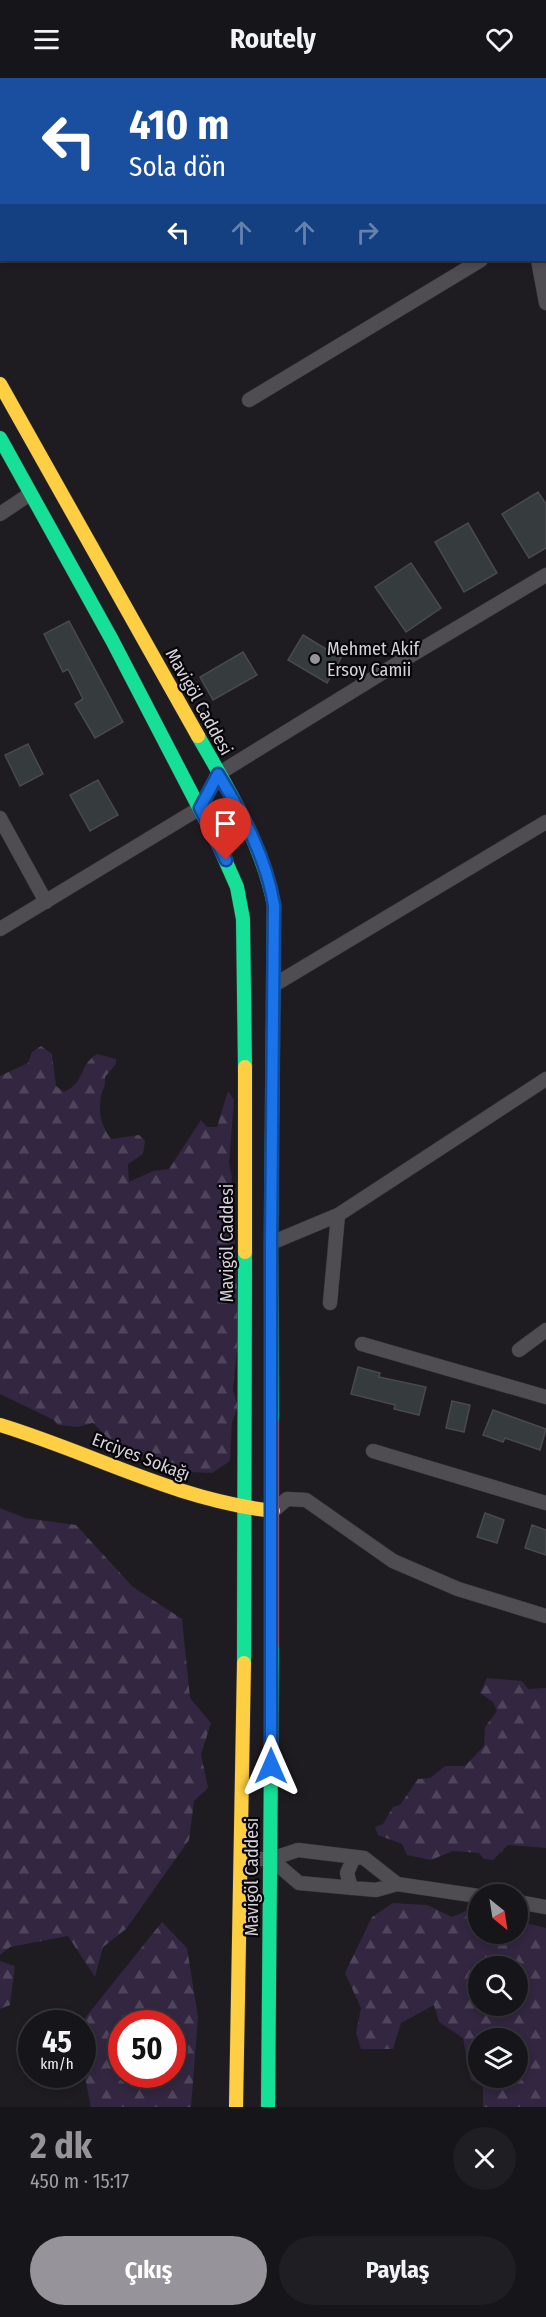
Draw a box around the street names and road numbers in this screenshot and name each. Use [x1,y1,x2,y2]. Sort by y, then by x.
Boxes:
street label: Mavigöl Caddesi [161,645,237,759]
street label: Mavigöl Caddesi [216,1184,238,1302]
street label: Erciyes Sokağı [89,1428,193,1486]
street label: Mavigöl Caddesi [241,1818,263,1936]

